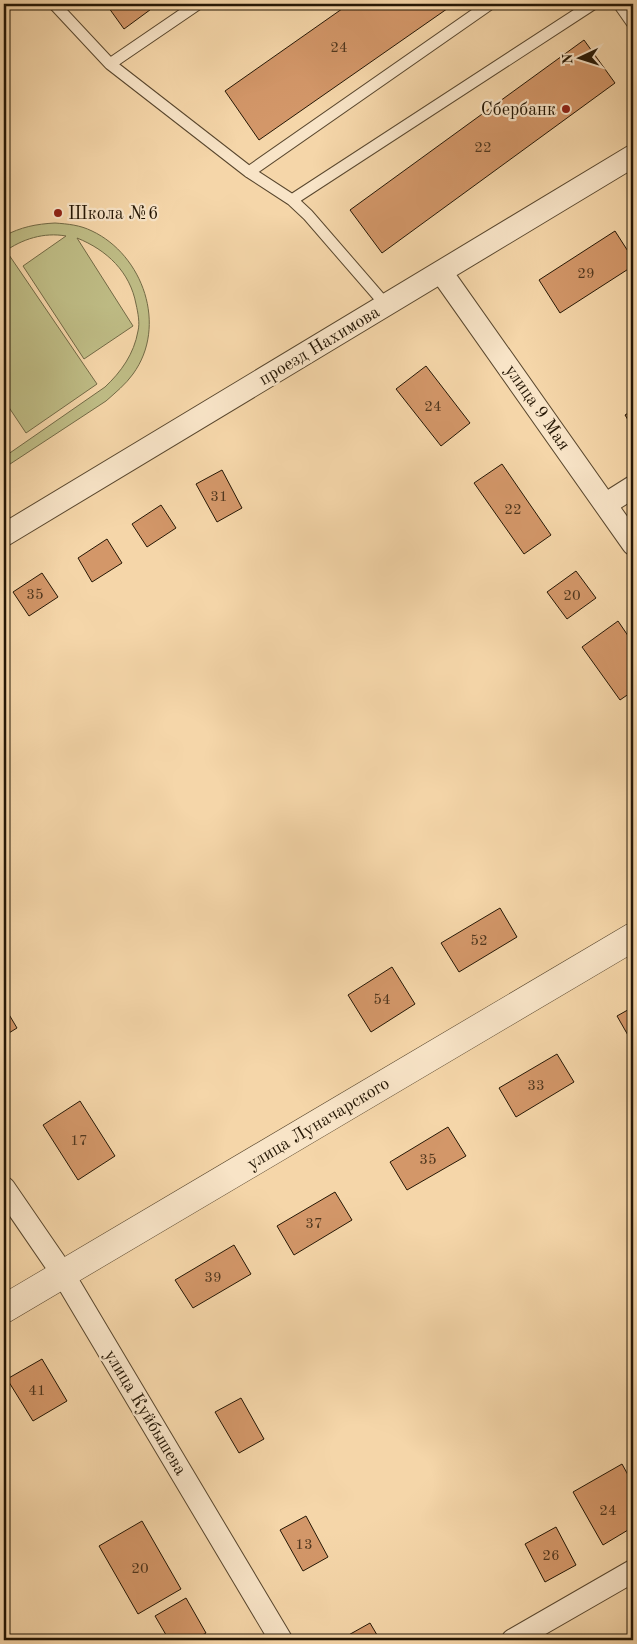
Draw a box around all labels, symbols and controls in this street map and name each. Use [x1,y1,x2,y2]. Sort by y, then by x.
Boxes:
north arrow [554,32,604,82]
house number: 24 [330,41,348,56]
text: N [561,53,575,65]
place label: Сбербанк [481,101,556,119]
marker: Сбербанк [560,103,572,115]
house number: 22 [474,141,492,156]
place label: Школа №6 [68,205,158,223]
marker: Школа №6 [52,207,64,219]
house number: 29 [577,267,595,282]
street label: проезд Нахимова [256,303,383,389]
street label: улица 9 Мая [501,361,573,454]
house number: 24 [424,400,442,415]
house number: 31 [210,490,228,505]
house number: 22 [504,503,522,518]
house number: 35 [26,588,44,603]
house number: 20 [563,589,581,604]
house number: 52 [470,934,488,949]
house number: 54 [373,993,391,1008]
street label: улица Луначарского [244,1074,393,1173]
house number: 33 [527,1079,545,1094]
house number: 17 [70,1134,88,1149]
house number: 35 [419,1153,437,1168]
house number: 37 [305,1217,323,1232]
house number: 39 [204,1271,222,1286]
street label: улица Куйбышева [101,1347,190,1478]
house number: 41 [28,1384,46,1399]
house number: 24 [599,1504,617,1519]
house number: 13 [295,1538,313,1553]
house number: 26 [542,1549,560,1564]
house number: 20 [131,1562,149,1577]

